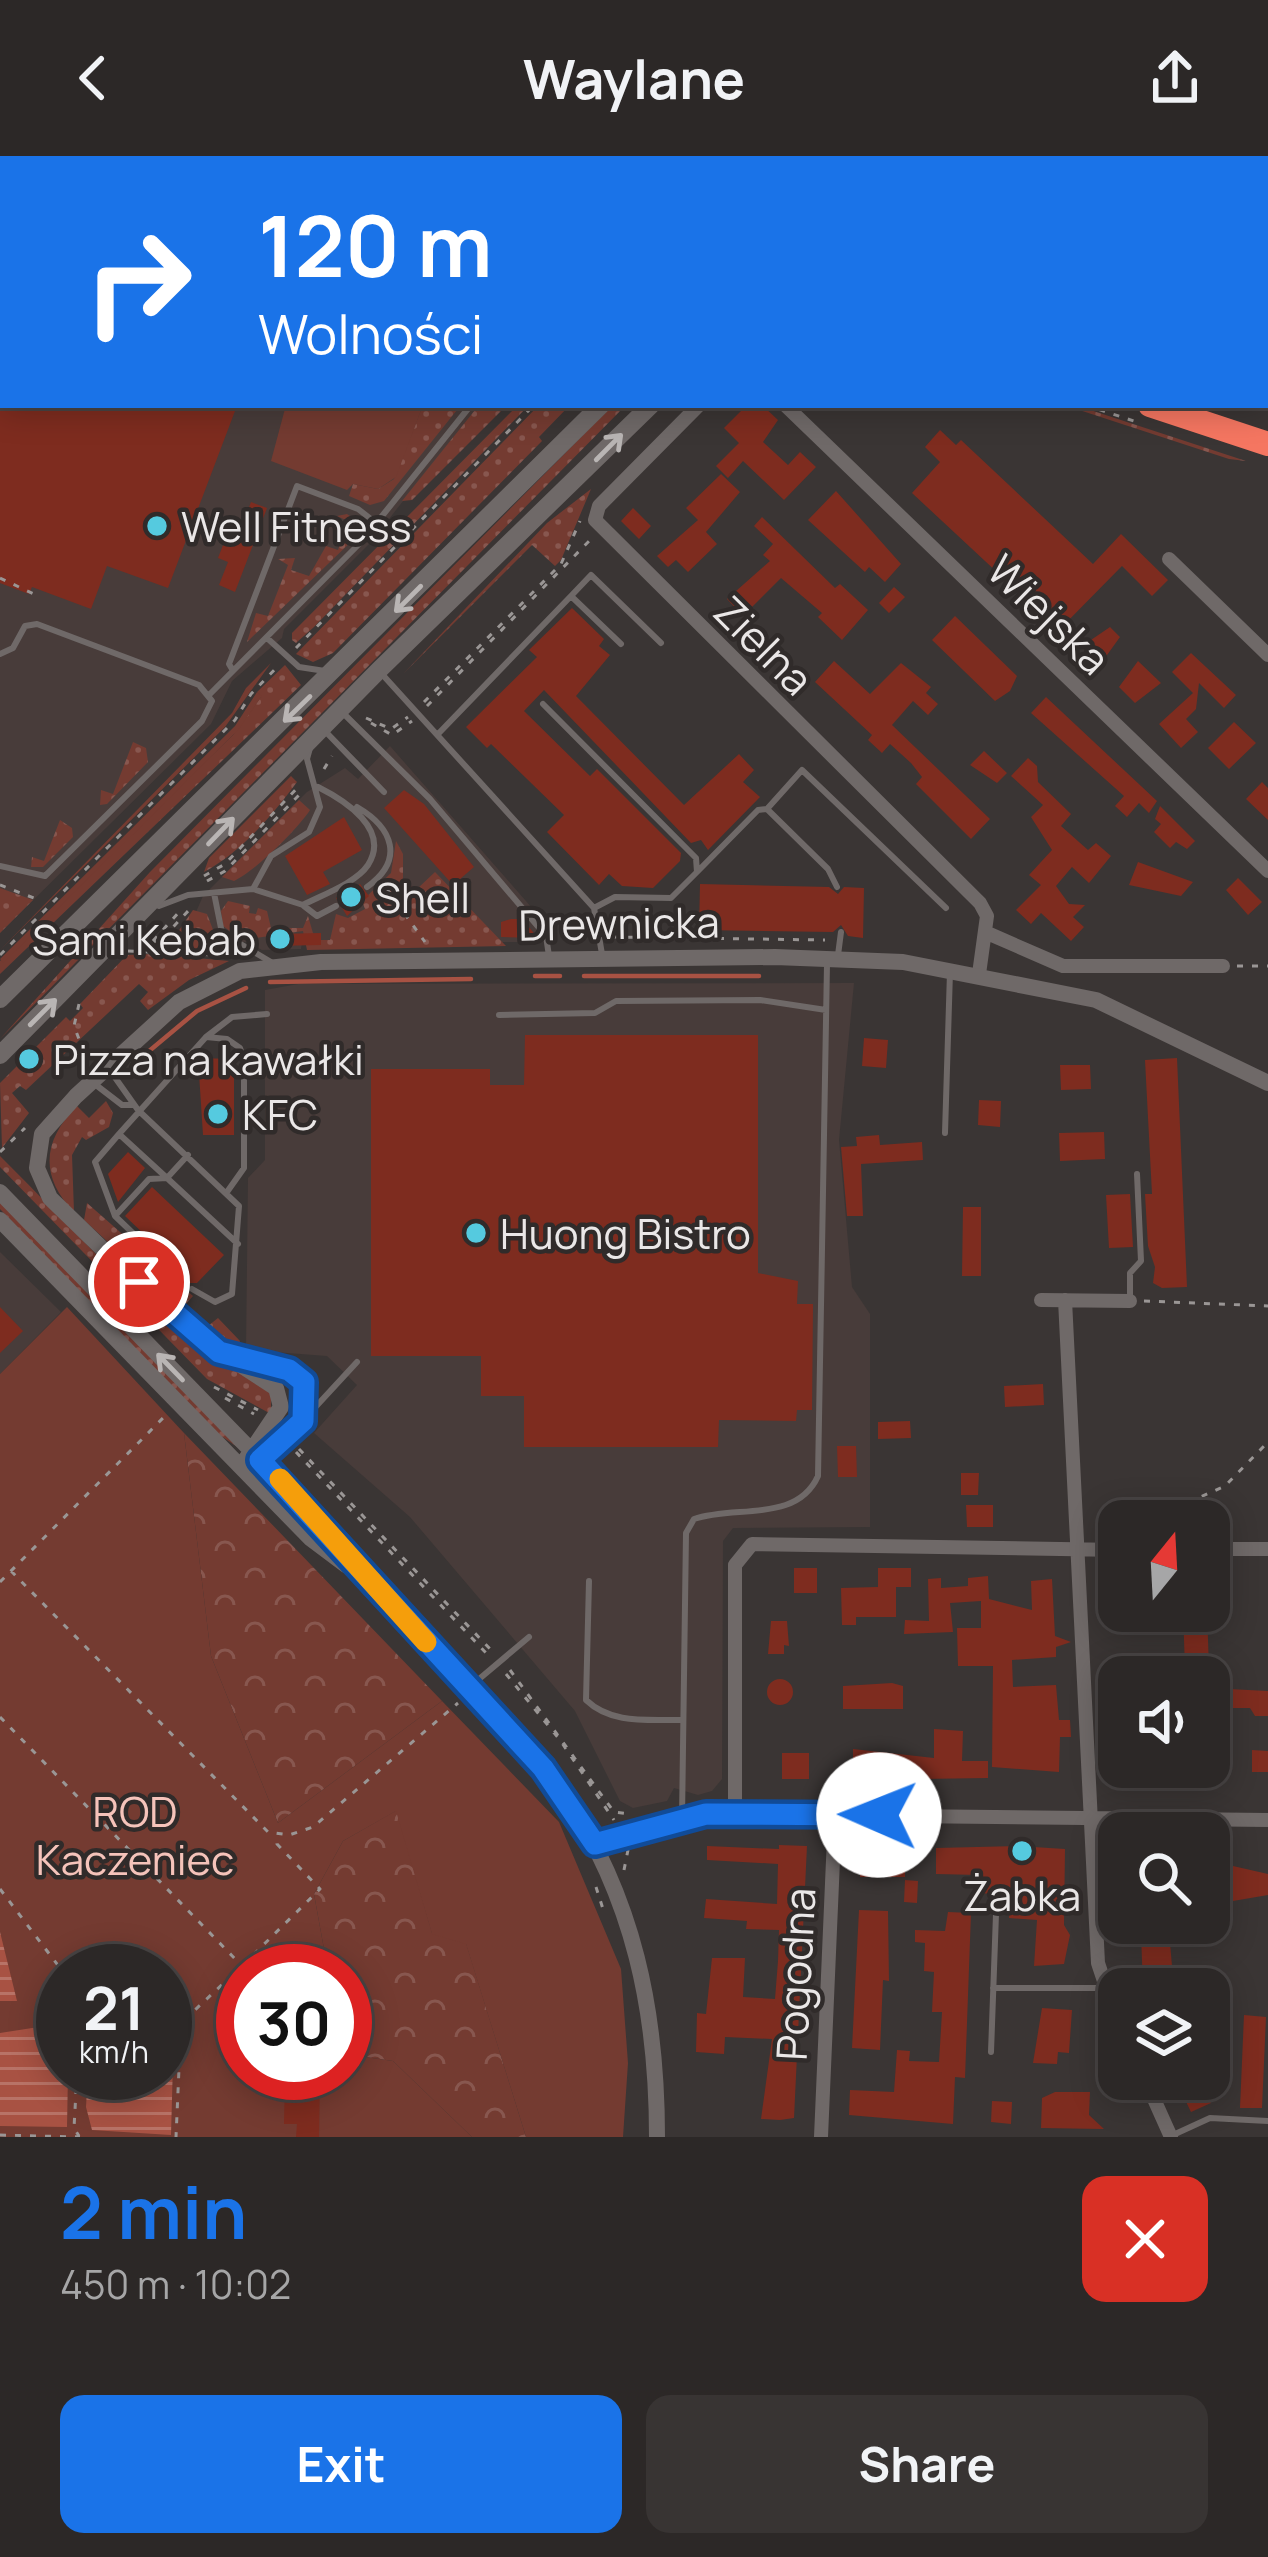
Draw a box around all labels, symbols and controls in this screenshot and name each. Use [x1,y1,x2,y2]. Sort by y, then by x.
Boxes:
text: Waylane [523,41,745,115]
icon: back [60,45,126,111]
icon: share [1142,45,1208,111]
text: 120 m [258,187,492,302]
icon: right [60,204,216,360]
text: Wolności [258,296,483,370]
one-way arrow [594,433,623,462]
place label: Well Fitness [181,497,412,555]
marker: Well Fitness [144,513,170,539]
street label: Wiejska [975,541,1123,687]
street label: Zielna [702,583,826,707]
one-way arrow [394,584,423,613]
one-way arrow [283,694,312,723]
one-way arrow [206,817,235,846]
place label: Shell [375,868,470,926]
marker: Shell [338,884,364,910]
street label: Drewnicka [518,892,720,954]
place label: Sami Kebab [32,910,256,968]
marker: Sami Kebab [267,926,293,952]
one-way arrow [28,998,57,1027]
place label: Pizza na kawałki [53,1030,364,1088]
marker: Pizza na kawałki [16,1046,42,1072]
place label: KFC [242,1085,318,1143]
marker: KFC [205,1101,231,1127]
place label: Huong Bistro [500,1204,751,1262]
marker: Huong Bistro [463,1220,489,1246]
pin [88,1231,190,1333]
icon: arrive [106,1249,172,1315]
one-way arrow [157,1353,185,1382]
north arrow [1098,1500,1230,1632]
map controls [1098,1500,1230,2100]
button: sound [1098,1656,1230,1788]
position arrow [816,1752,942,1878]
park label: ROD Kaczeniec [36,1782,234,1888]
button: search [1098,1812,1230,1944]
marker: Żabka [1009,1838,1035,1864]
place label: Żabka [963,1866,1081,1924]
street label: Pogodna [762,1886,828,2062]
speed limit sign: 30 [216,1944,372,2100]
text: 21 [83,1966,145,2048]
button: layers [1098,1968,1230,2100]
text: km/h [79,2031,149,2072]
text: 2 min [60,2162,247,2261]
button: close [1082,2176,1208,2302]
text: 450 m · 10:02 [60,2257,291,2311]
button: Exit [60,2395,622,2533]
button: Share [646,2395,1208,2533]

